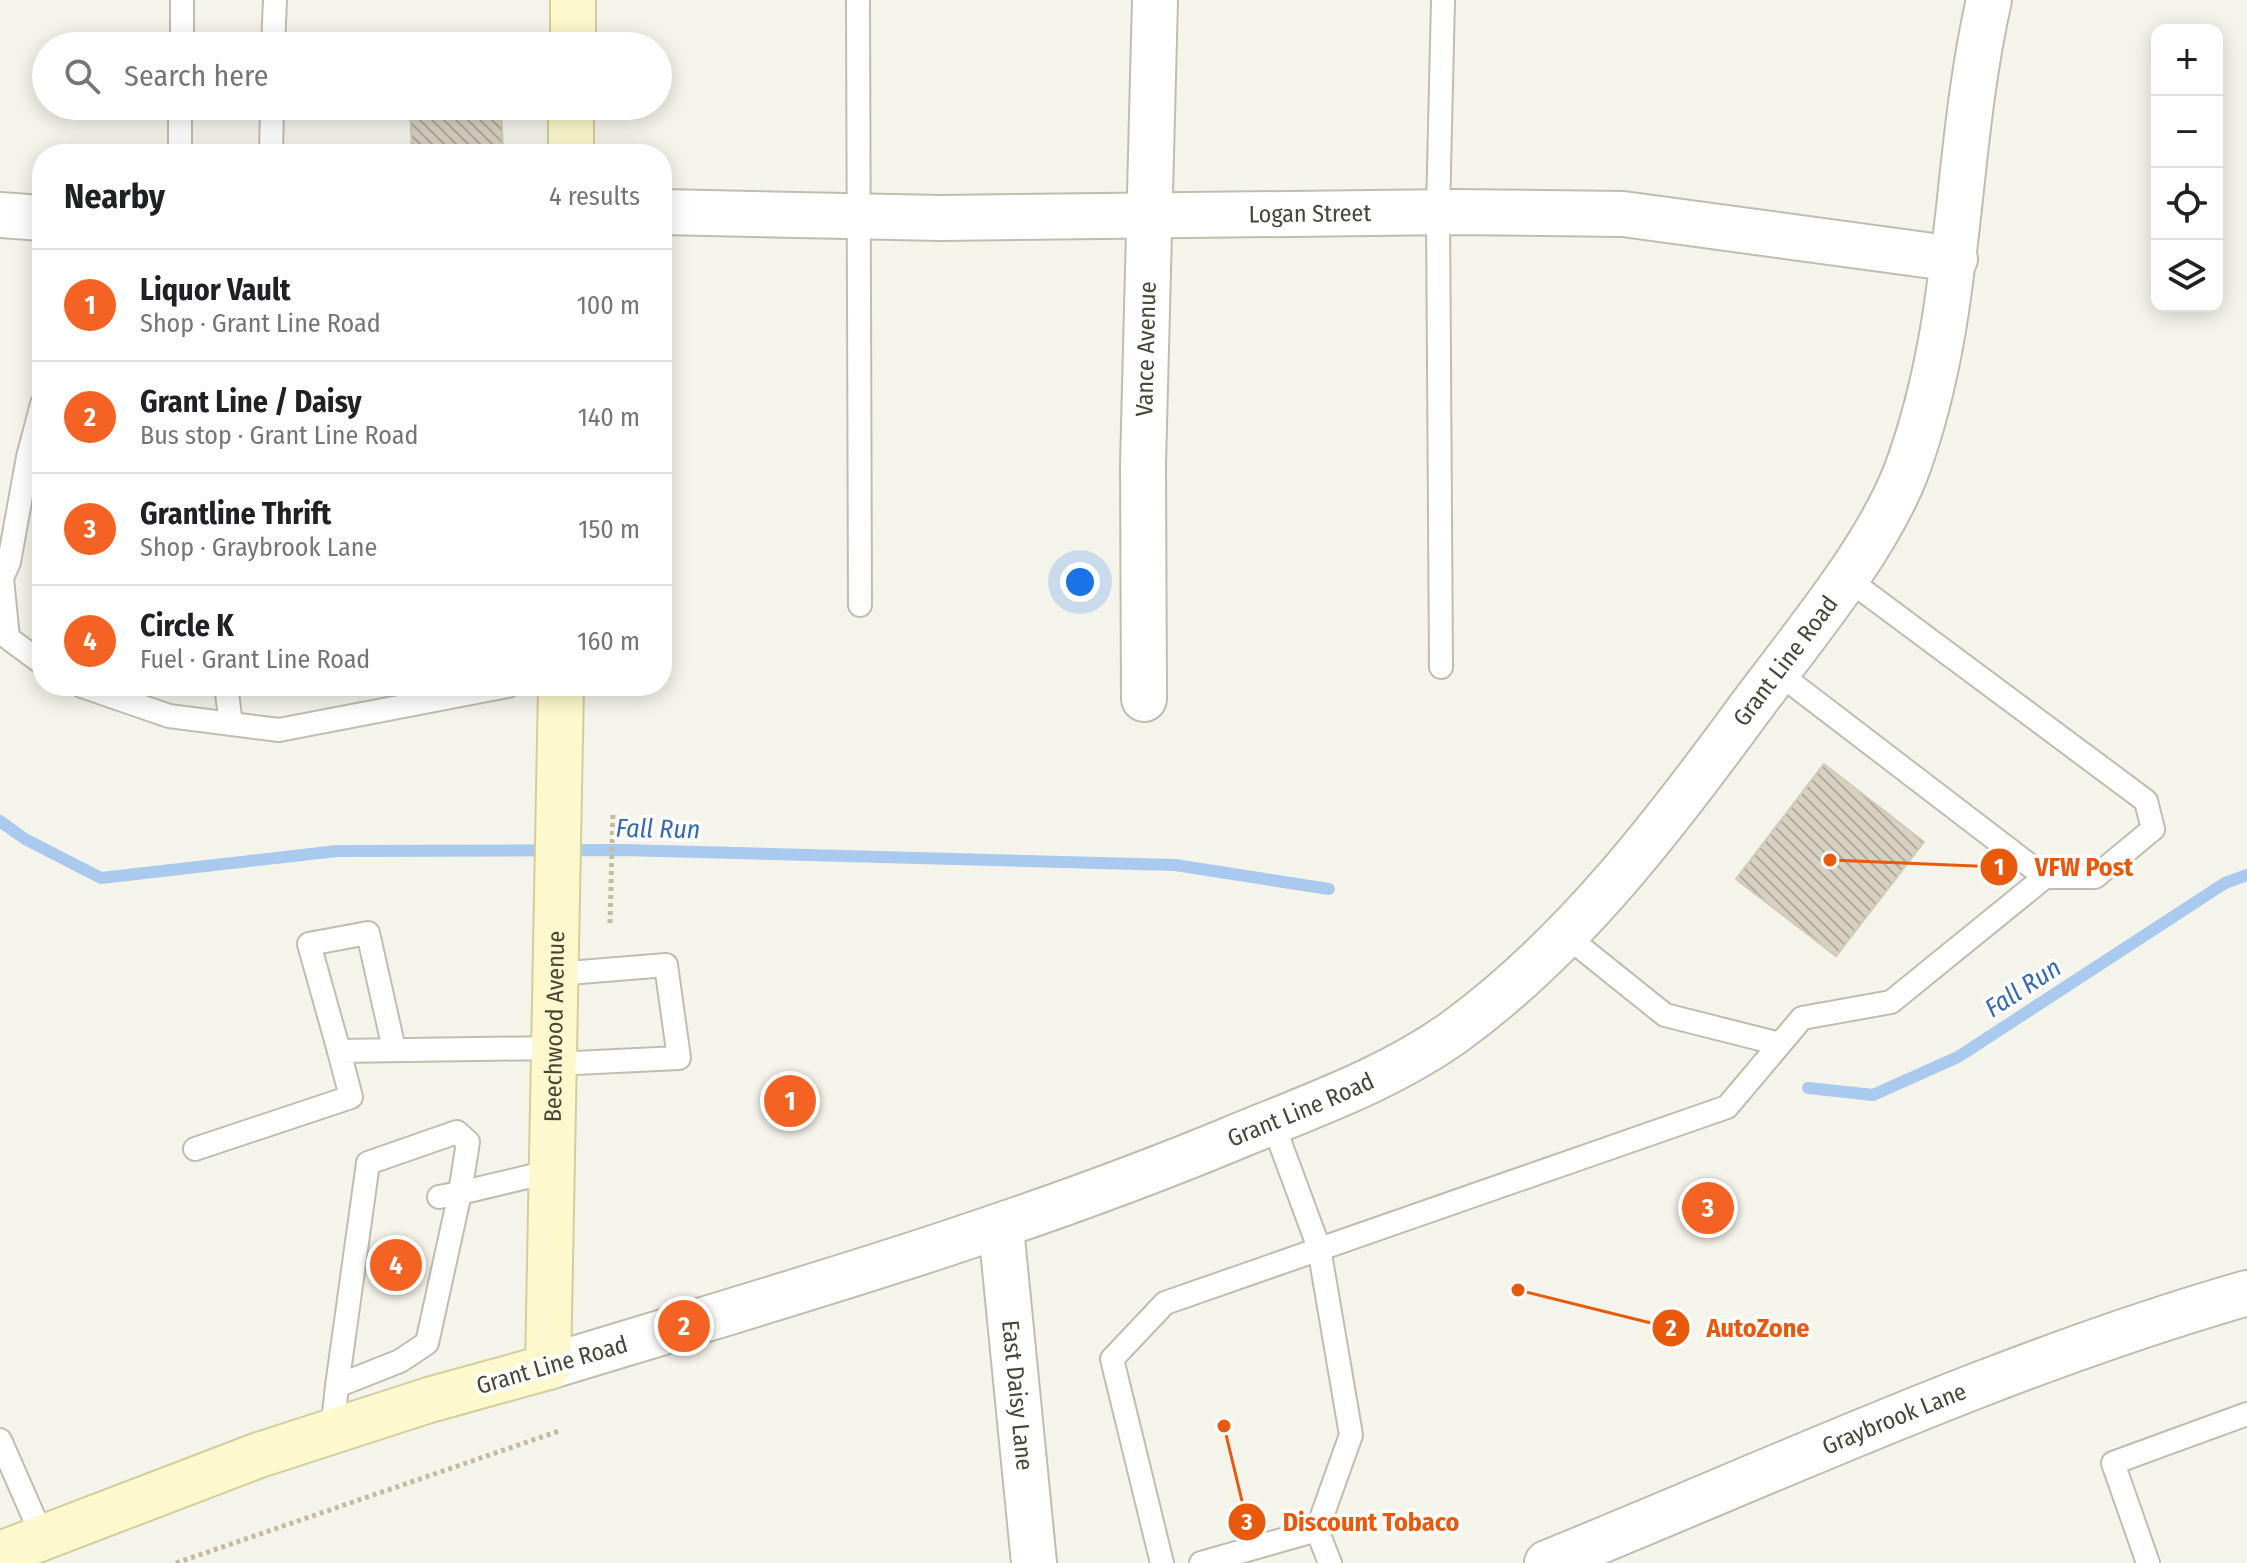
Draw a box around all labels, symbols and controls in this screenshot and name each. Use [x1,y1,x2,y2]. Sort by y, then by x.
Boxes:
map controls [2151,24,2223,312]
button: + [2151,24,2223,96]
search box [32,32,672,120]
icon: search [60,54,104,98]
text: Search here [124,58,269,94]
button: − [2151,96,2223,168]
button: locate [2151,168,2223,240]
text: Nearby [64,176,165,217]
text: 4 results [549,181,640,212]
street label: Logan Street [1248,199,1372,228]
button: layers [2151,240,2223,312]
text: Liquor Vault [140,272,291,308]
street label: Vance Avenue [1130,281,1162,417]
text: 1 [85,290,96,321]
text: 100 m [577,290,640,321]
text: Shop · Grant Line Road [140,308,381,339]
text: Grant Line / Daisy [140,384,362,420]
text: 2 [84,402,96,433]
text: 140 m [578,402,640,433]
text: Bus stop · Grant Line Road [140,420,418,451]
text: Grantline Thrift [140,496,331,532]
text: 3 [84,514,96,545]
text: 150 m [578,514,640,545]
text: Shop · Graybrook Lane [140,532,377,563]
your location [1060,562,1100,602]
street label: Grant Line Road [1728,590,1844,732]
text: Circle K [140,608,234,644]
text: 4 [83,626,97,657]
text: 160 m [577,626,640,657]
text: Fuel · Grant Line Road [140,644,370,675]
water label: Fall Run [615,813,701,845]
callout: VFW Post [1979,842,2150,892]
text: VFW Post [2034,852,2134,883]
text: 1 [1994,853,2004,881]
street label: Beechwood Avenue [539,931,570,1122]
water label: Fall Run [1979,952,2067,1024]
street label: Grant Line Road [1223,1067,1379,1153]
pin: 1 [764,1071,816,1131]
pin: 3 [1682,1178,1734,1238]
pin: 4 [370,1235,422,1295]
pin: 2 [658,1296,710,1356]
callout: AutoZone [1651,1303,1826,1353]
text: AutoZone [1705,1313,1810,1344]
text: 2 [1664,1314,1677,1342]
street label: East Daisy Lane [996,1319,1039,1472]
street label: Grant Line Road [473,1330,631,1400]
street label: Graybrook Lane [1818,1377,1970,1460]
callout: Discount Tobaco [1227,1497,1475,1547]
text: Discount Tobaco [1283,1507,1459,1538]
text: 3 [1240,1508,1253,1536]

